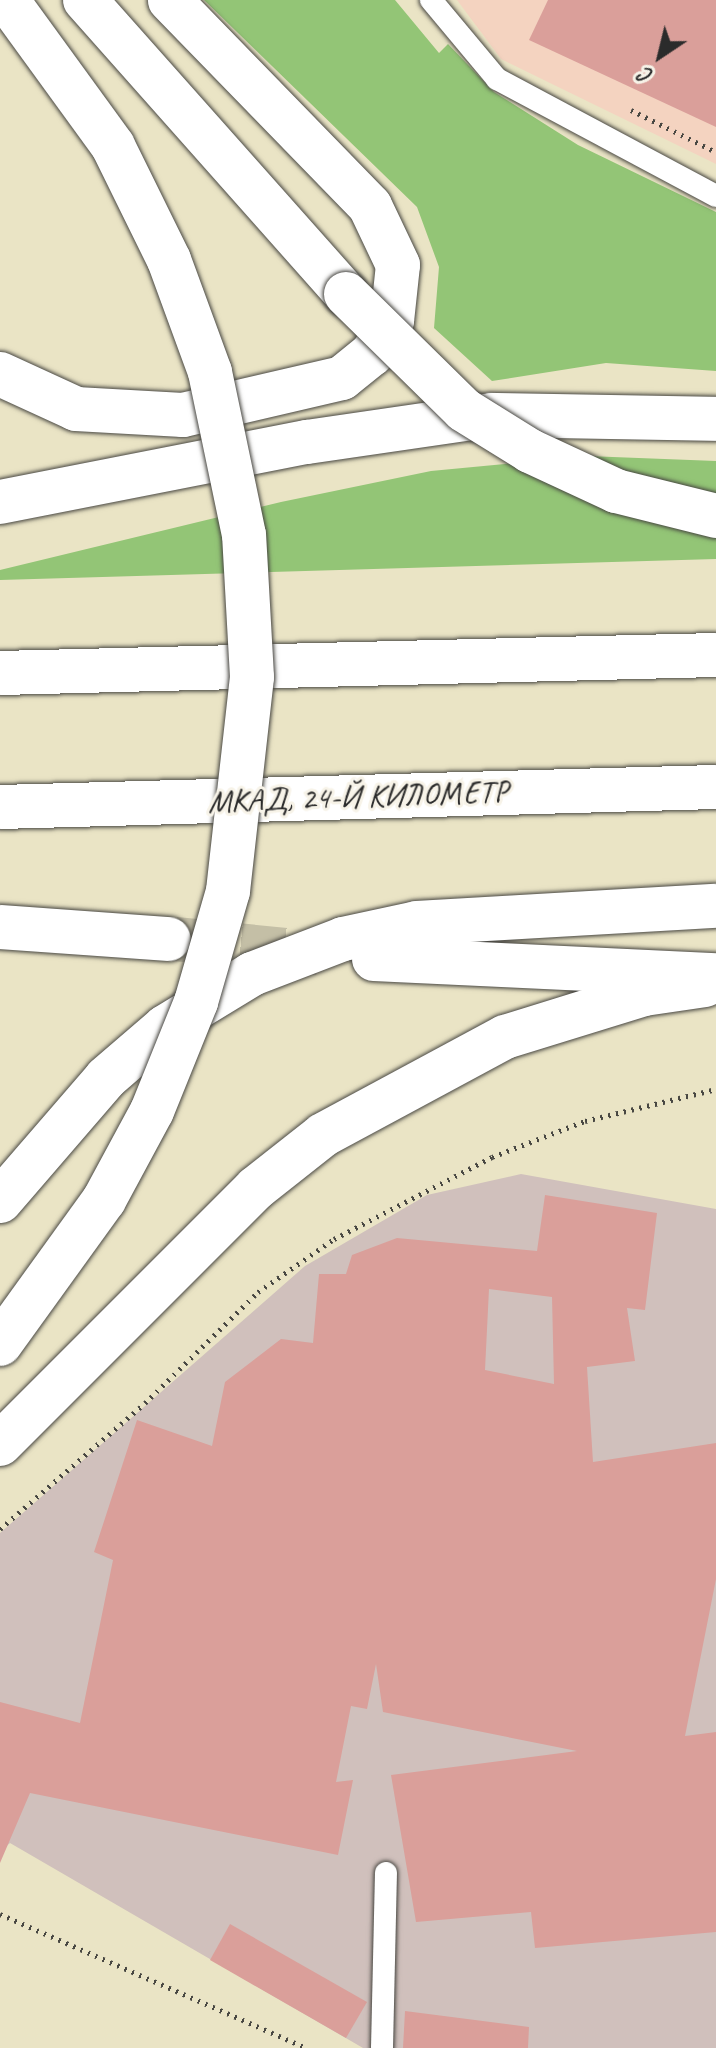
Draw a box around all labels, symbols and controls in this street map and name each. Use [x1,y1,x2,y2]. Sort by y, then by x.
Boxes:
north arrow [620,16,700,96]
text: С [634,61,659,90]
street label: МКАД, 24-Й КИЛОМЕТР [207,773,509,821]

